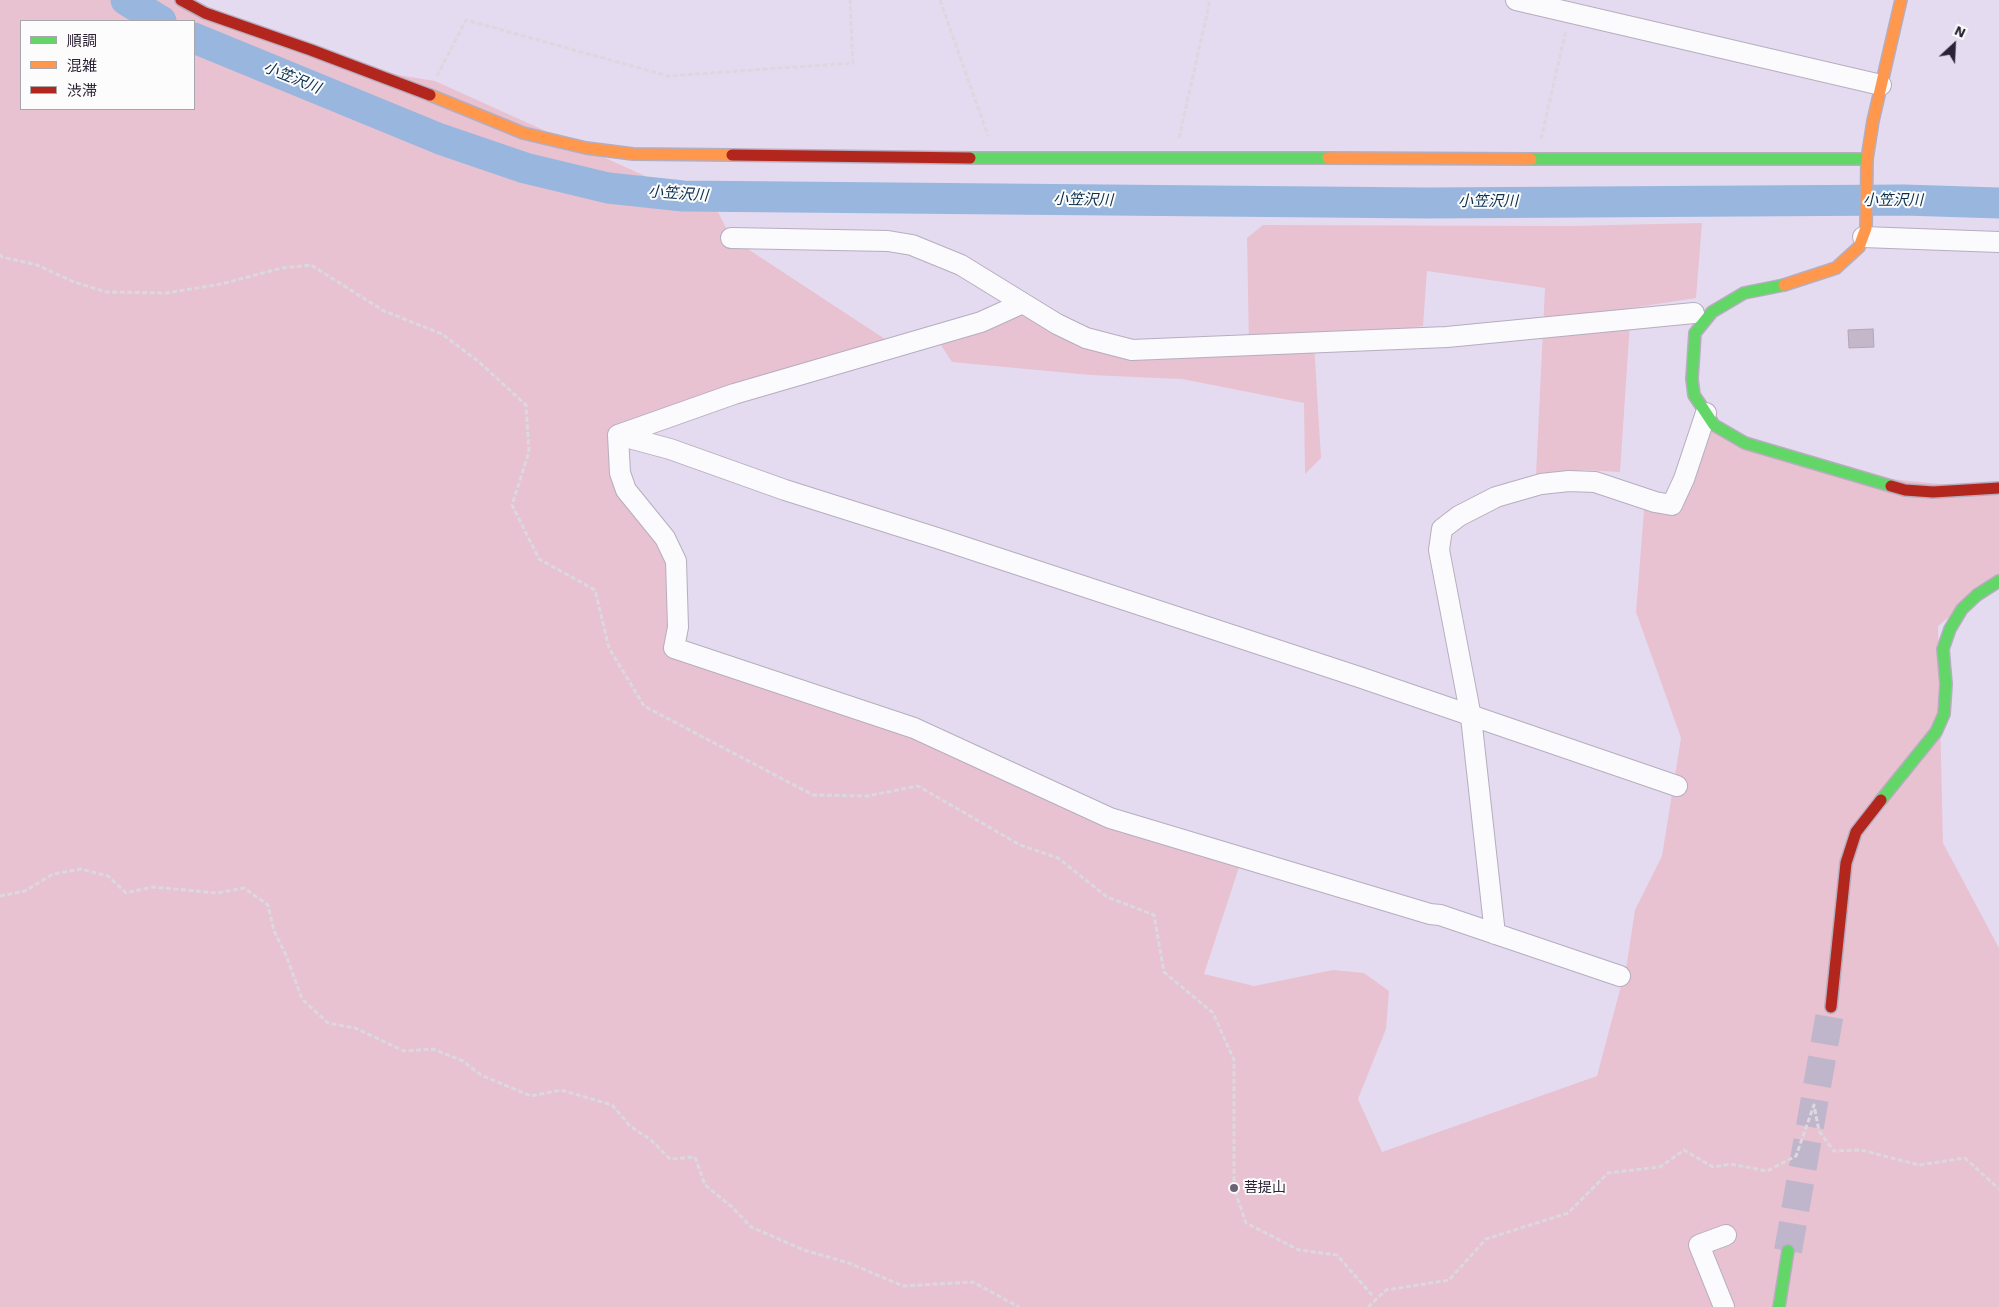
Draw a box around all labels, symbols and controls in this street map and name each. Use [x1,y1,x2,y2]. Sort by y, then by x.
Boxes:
legend [20,20,195,110]
north arrow [1929,20,1979,70]
text: N [1952,22,1968,41]
text: 順調 [67,32,97,50]
text: 混雑 [67,57,97,75]
water label: 小笠沢川 [261,58,323,98]
text: 渋滞 [67,82,97,100]
water label: 小笠沢川 [647,183,709,205]
water label: 小笠沢川 [1053,190,1113,210]
water label: 小笠沢川 [1863,192,1923,210]
water label: 小笠沢川 [1458,193,1518,211]
place label: 菩提山 [1244,1180,1286,1196]
marker: 菩提山 [1228,1182,1240,1194]

